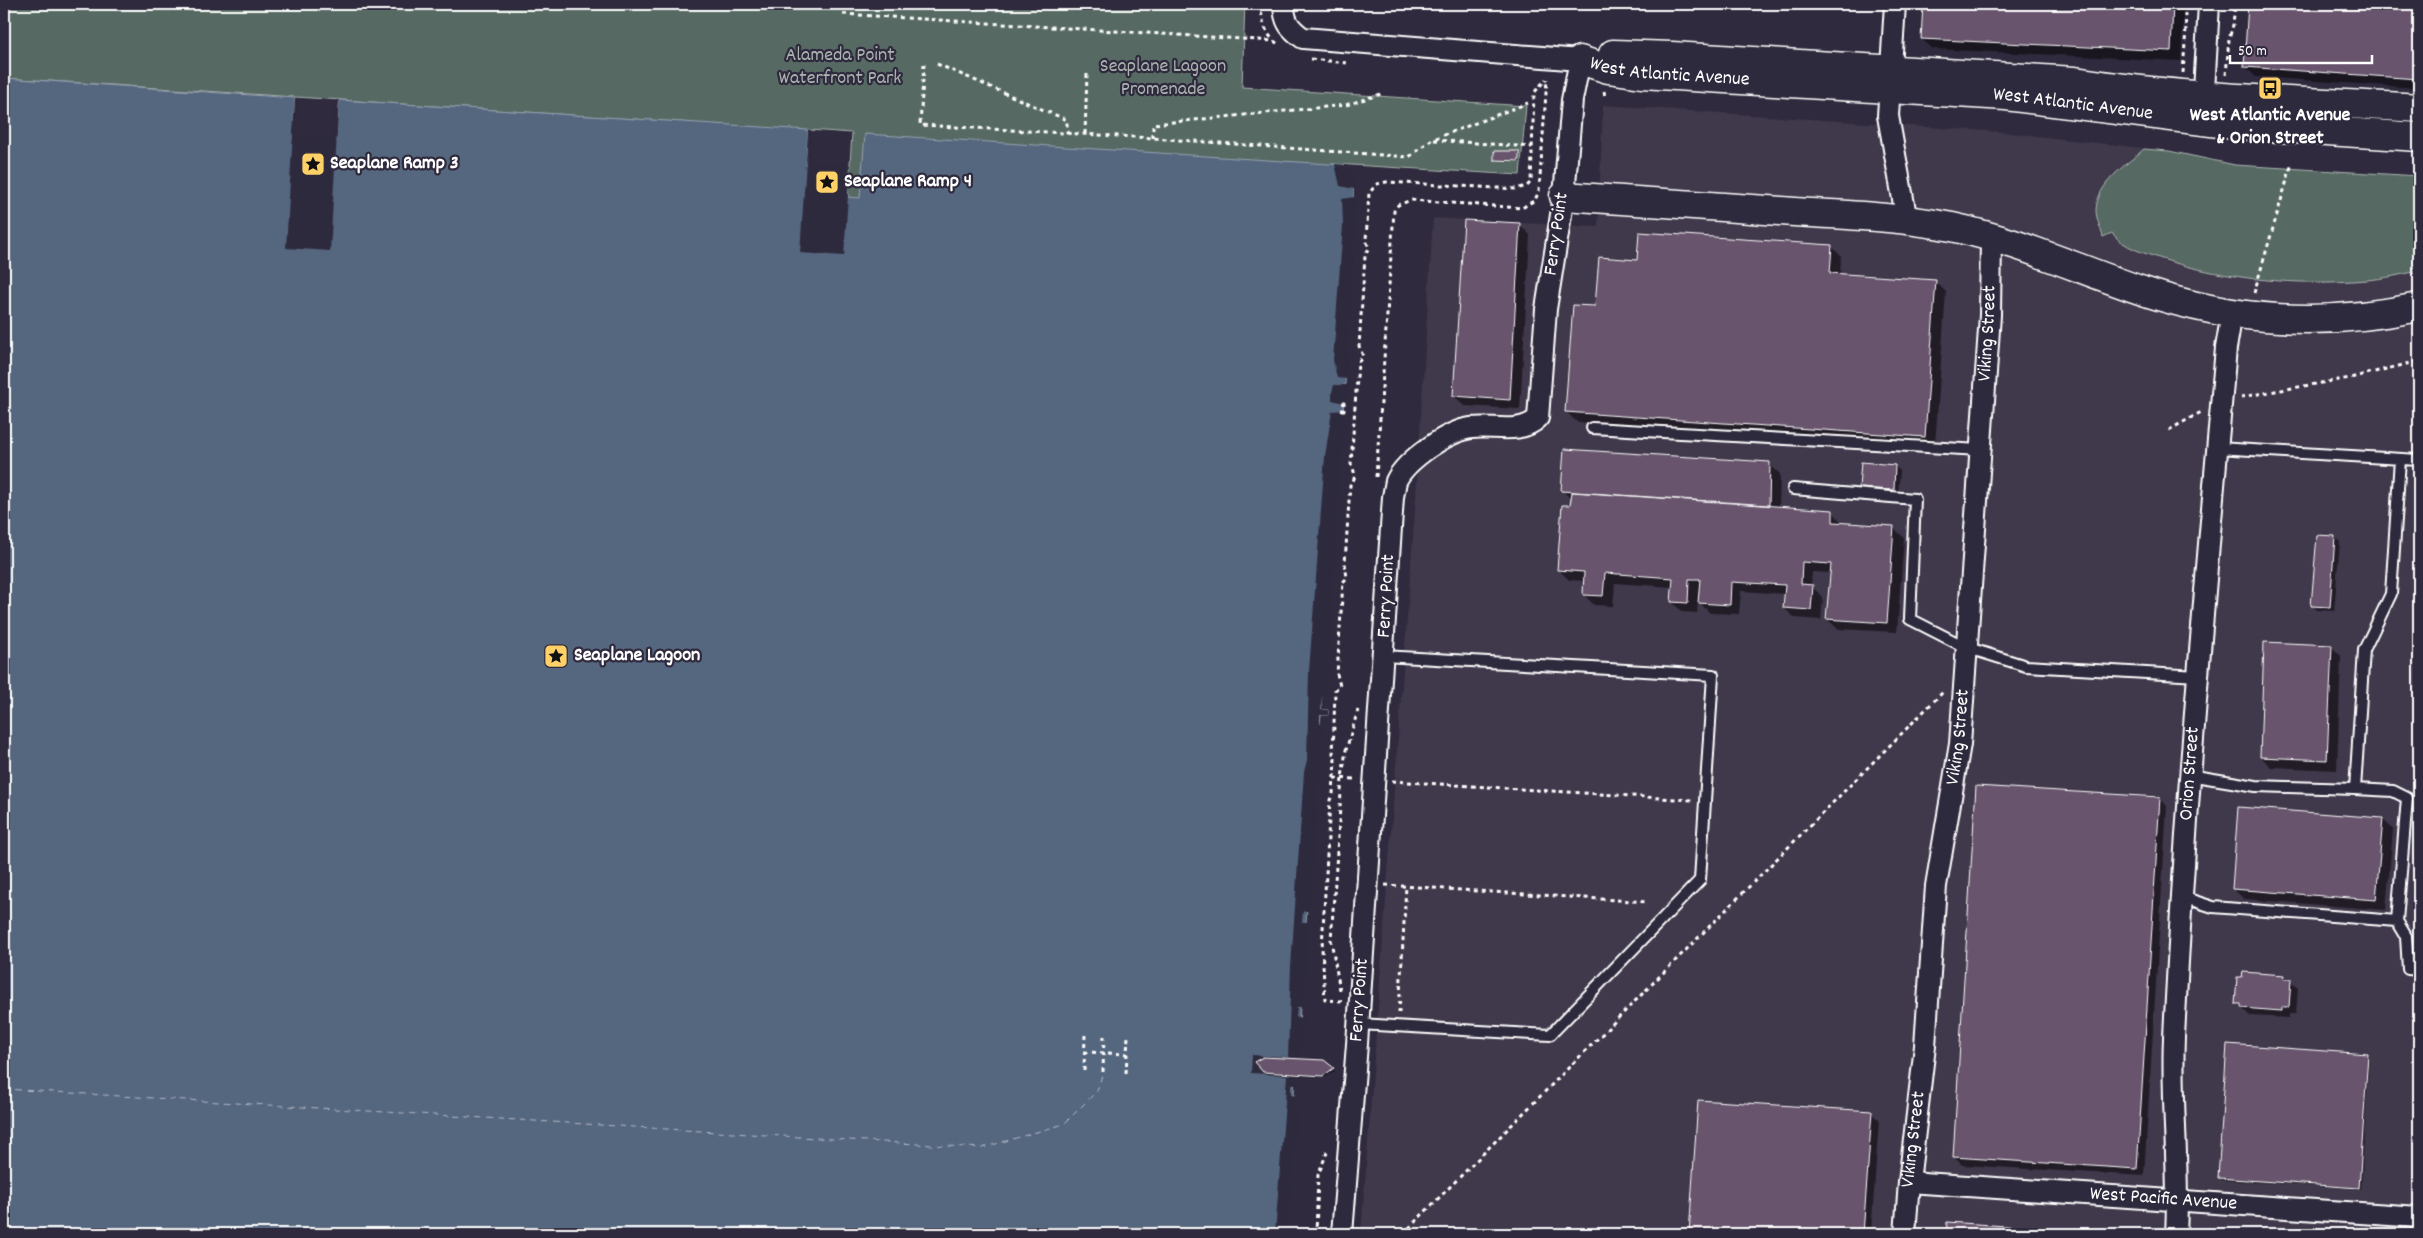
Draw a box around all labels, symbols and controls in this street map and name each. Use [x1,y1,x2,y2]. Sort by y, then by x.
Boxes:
scale bar [2230,32,2373,64]
text: 50 m [2238,41,2267,63]
park label: Alameda Point Waterfront Park [778,42,902,93]
street label: West Atlantic Avenue [1586,50,1751,94]
park label: Seaplane Lagoon Promenade [1100,53,1226,104]
bus stop icon: West Atlantic Avenue & Orion Street [2257,75,2283,101]
street label: West Atlantic Avenue [1992,81,2155,129]
place label: West Atlantic Avenue & Orion Street [2190,102,2351,153]
place label: Seaplane Ramp 3 [330,150,459,178]
place icon: Seaplane Ramp 3 [300,151,326,177]
place label: Seaplane Ramp 4 [844,168,972,196]
place icon: Seaplane Ramp 4 [814,169,840,195]
street label: Ferry Point [1537,191,1577,277]
street label: Viking Street [1971,285,2004,383]
street label: Ferry Point [1371,554,1403,638]
place label: Seaplane Lagoon [574,642,700,670]
place icon: Seaplane Lagoon [543,643,569,669]
street label: Viking Street [1939,688,1978,787]
street label: Orion Street [2173,726,2208,821]
street label: Ferry Point [1343,957,1377,1043]
street label: Viking Street [1895,1090,1934,1188]
street label: West Pacific Avenue [2089,1180,2238,1218]

